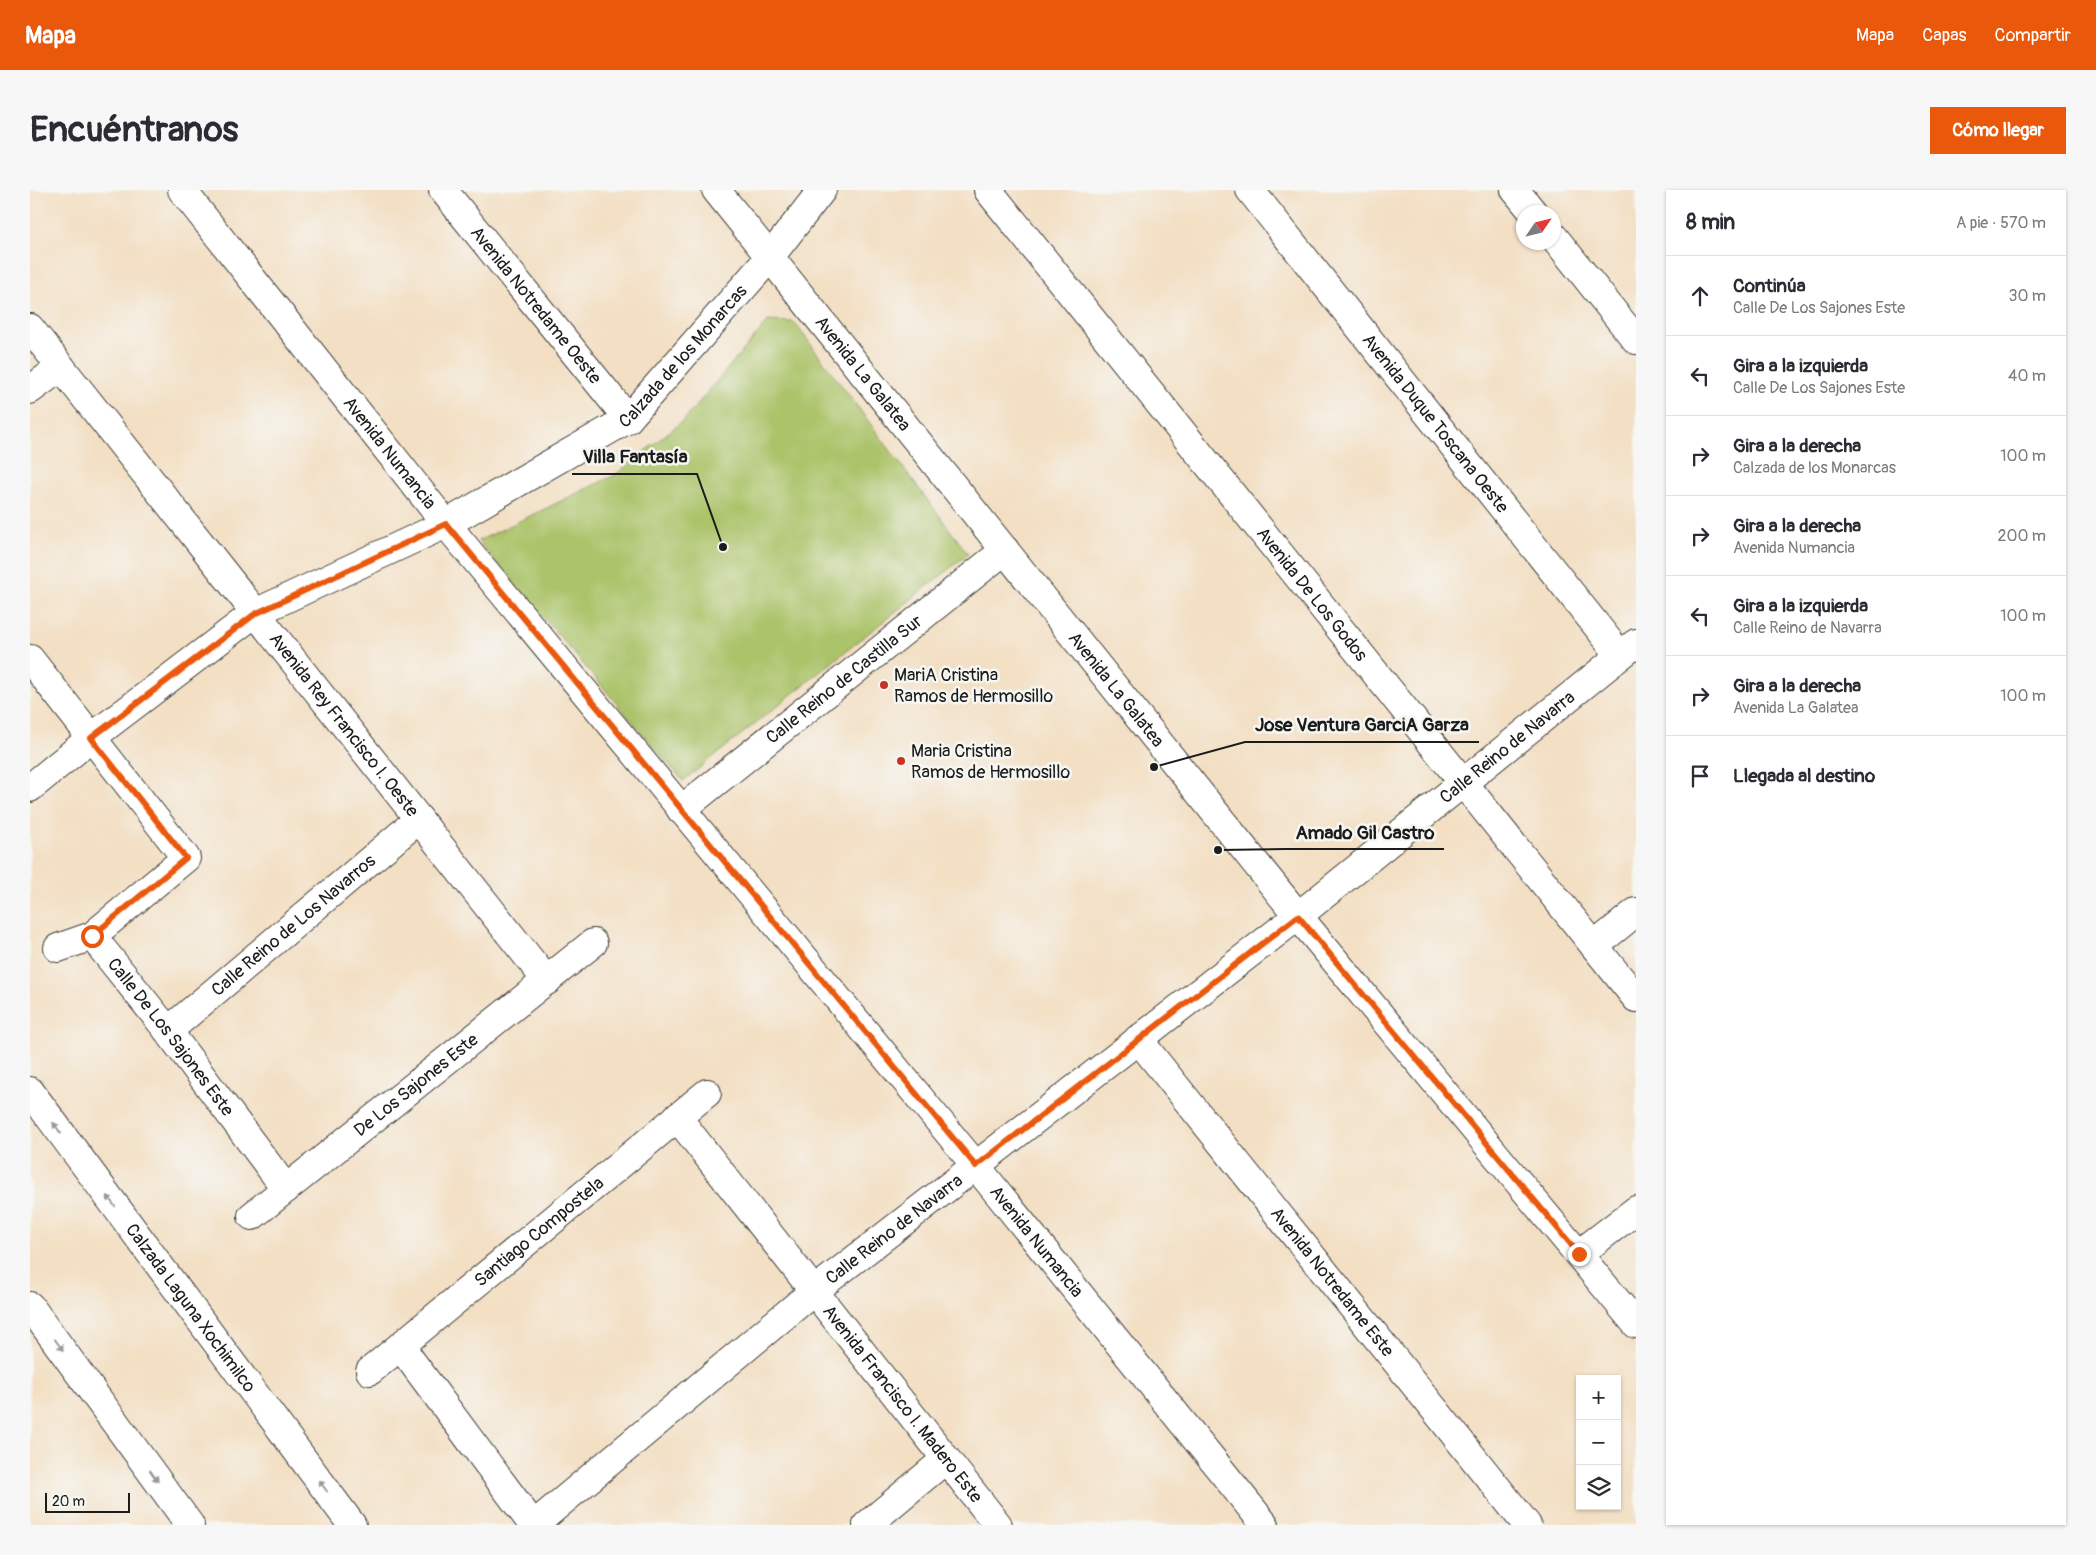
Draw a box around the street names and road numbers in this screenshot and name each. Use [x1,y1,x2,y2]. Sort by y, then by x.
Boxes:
street label: Avenida Notredame Oeste [465,222,607,389]
street label: Calzada de los Monarcas [615,280,752,433]
street label: Avenida La Galatea [810,311,916,436]
street label: Avenida Duque Toscana Oeste [1357,329,1514,518]
street label: Avenida Numancia [338,392,441,514]
street label: Avenida De Los Godos [1251,522,1373,666]
street label: Calle Reino de Castilla Sur [761,609,927,749]
street label: Avenida La Galatea [1063,627,1169,752]
street label: Avenida Rey Francisco I. Oeste [264,628,424,822]
street label: Calle Reino de Navarra [1435,686,1579,809]
street label: Calle Reino de Los Navarros [206,849,380,1001]
street label: Calle De Los Sajones Este [102,953,239,1121]
street label: De Los Sajones Este [349,1028,483,1142]
street label: Calle Reino de Navarra [821,1169,967,1289]
street label: Santiago Compostela [469,1172,608,1292]
street label: Avenida Numancia [985,1181,1089,1302]
street label: Avenida Notredame Este [1265,1202,1399,1361]
street label: Calzada Laguna Xochimilco [121,1219,261,1397]
street label: Avenida Francisco I. Madero Este [818,1300,988,1508]

